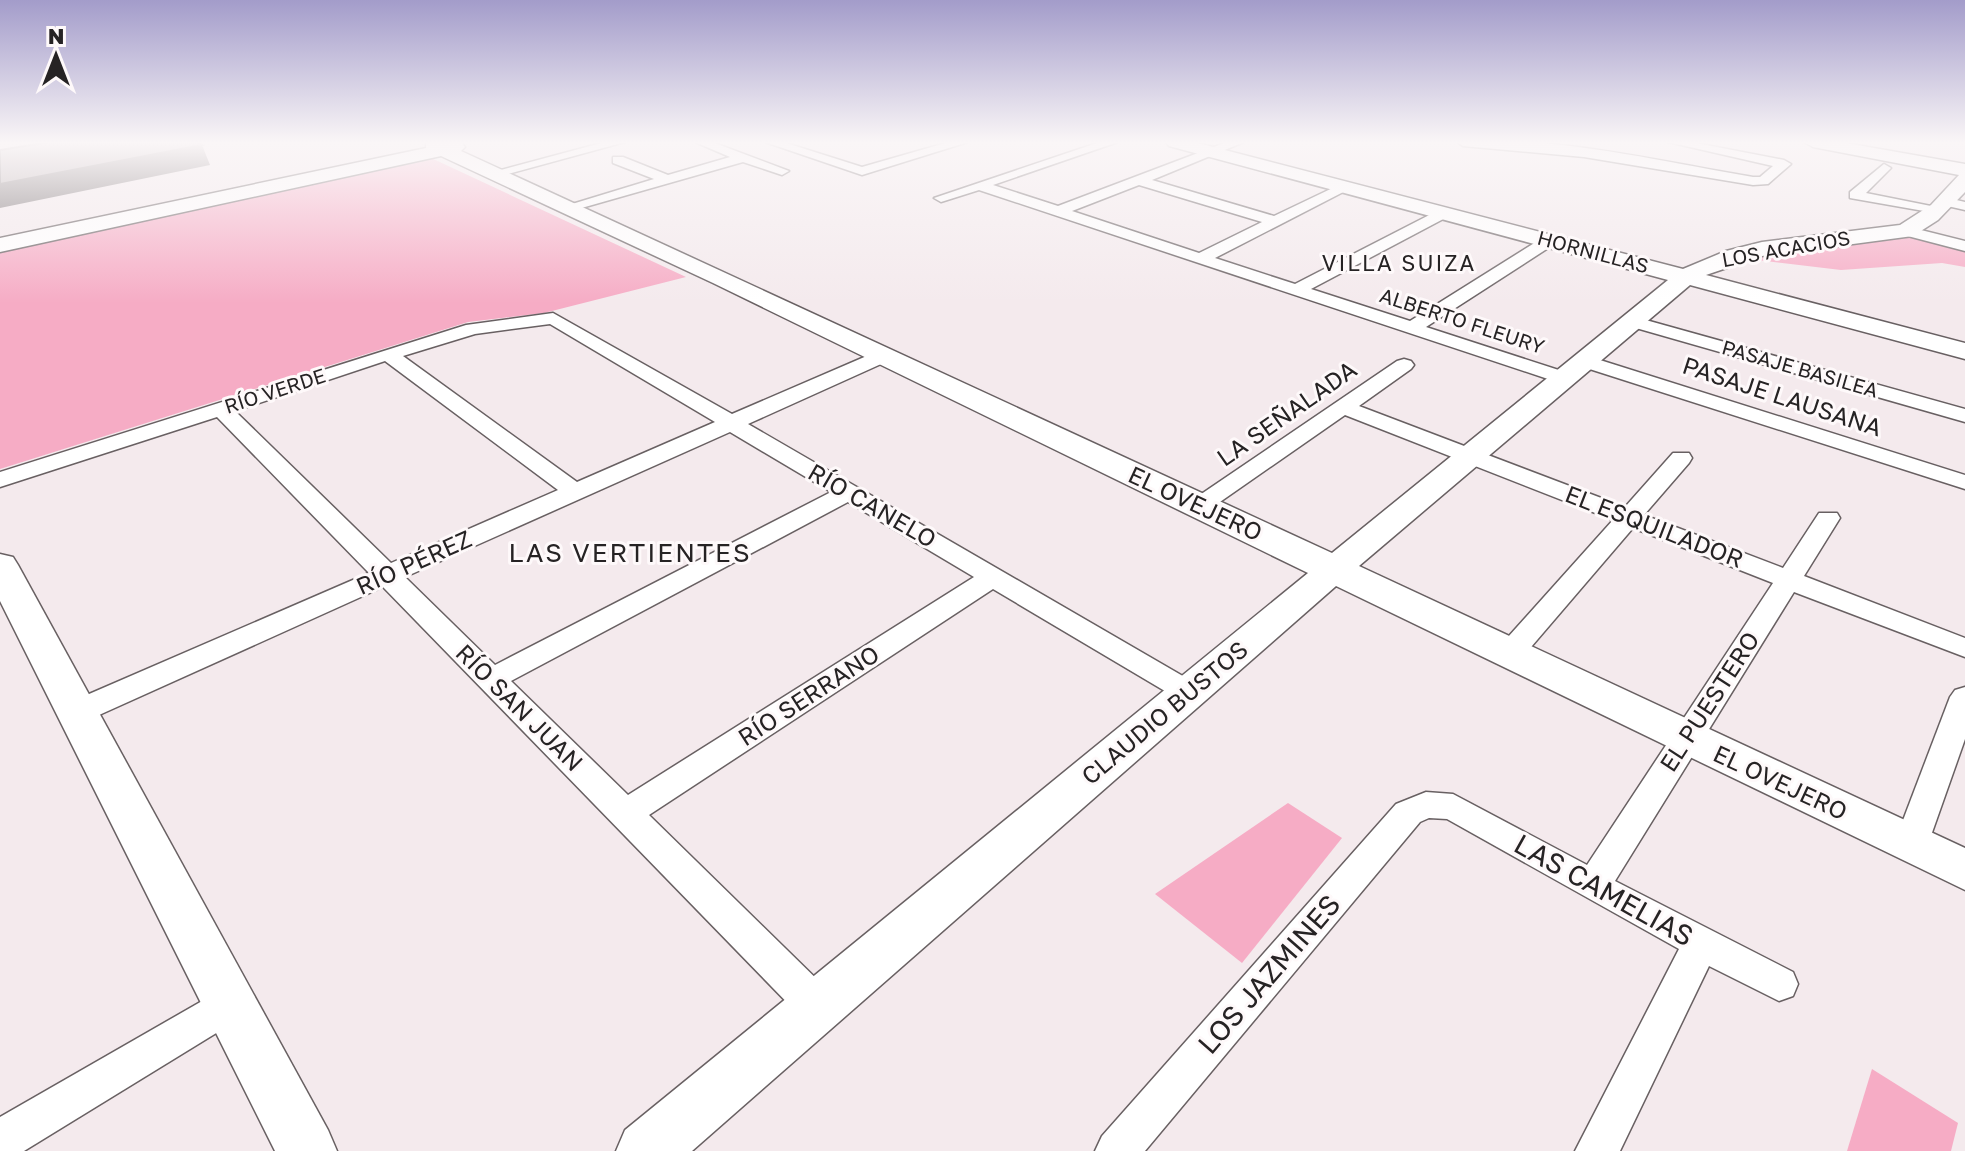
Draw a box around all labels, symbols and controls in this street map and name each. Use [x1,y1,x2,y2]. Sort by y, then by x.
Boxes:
north arrow [16,16,96,96]
text: N [48,22,64,49]
street label: HORNILLAS [1535,225,1652,277]
street label: LOS ACACIOS [1720,225,1852,271]
district label: VILLA SUIZA [1322,249,1476,276]
street label: ALBERTO FLEURY [1377,282,1548,358]
street label: PASAJE BASILEA [1719,334,1881,402]
street label: PASAJE LAUSANA [1679,350,1886,441]
street label: LA SEÑALADA [1211,354,1361,472]
street label: RÍO VERDE [221,362,328,418]
street label: RÍO CANELO [804,456,942,553]
street label: EL OVEJERO [1124,459,1267,546]
street label: EL ESQUILADOR [1561,478,1748,573]
street label: RÍO PÉREZ [351,523,476,600]
district label: LAS VERTIENTES [508,537,752,568]
street label: EL PUESTERO [1653,626,1765,777]
street label: CLAUDIO BUSTOS [1075,634,1253,790]
street label: RÍO SAN JUAN [451,637,590,776]
street label: RÍO SERRANO [732,638,884,751]
street label: EL OVEJERO [1709,738,1852,825]
street label: LAS CAMELIAS [1509,827,1700,952]
street label: LOS JAZMINES [1191,887,1347,1060]

